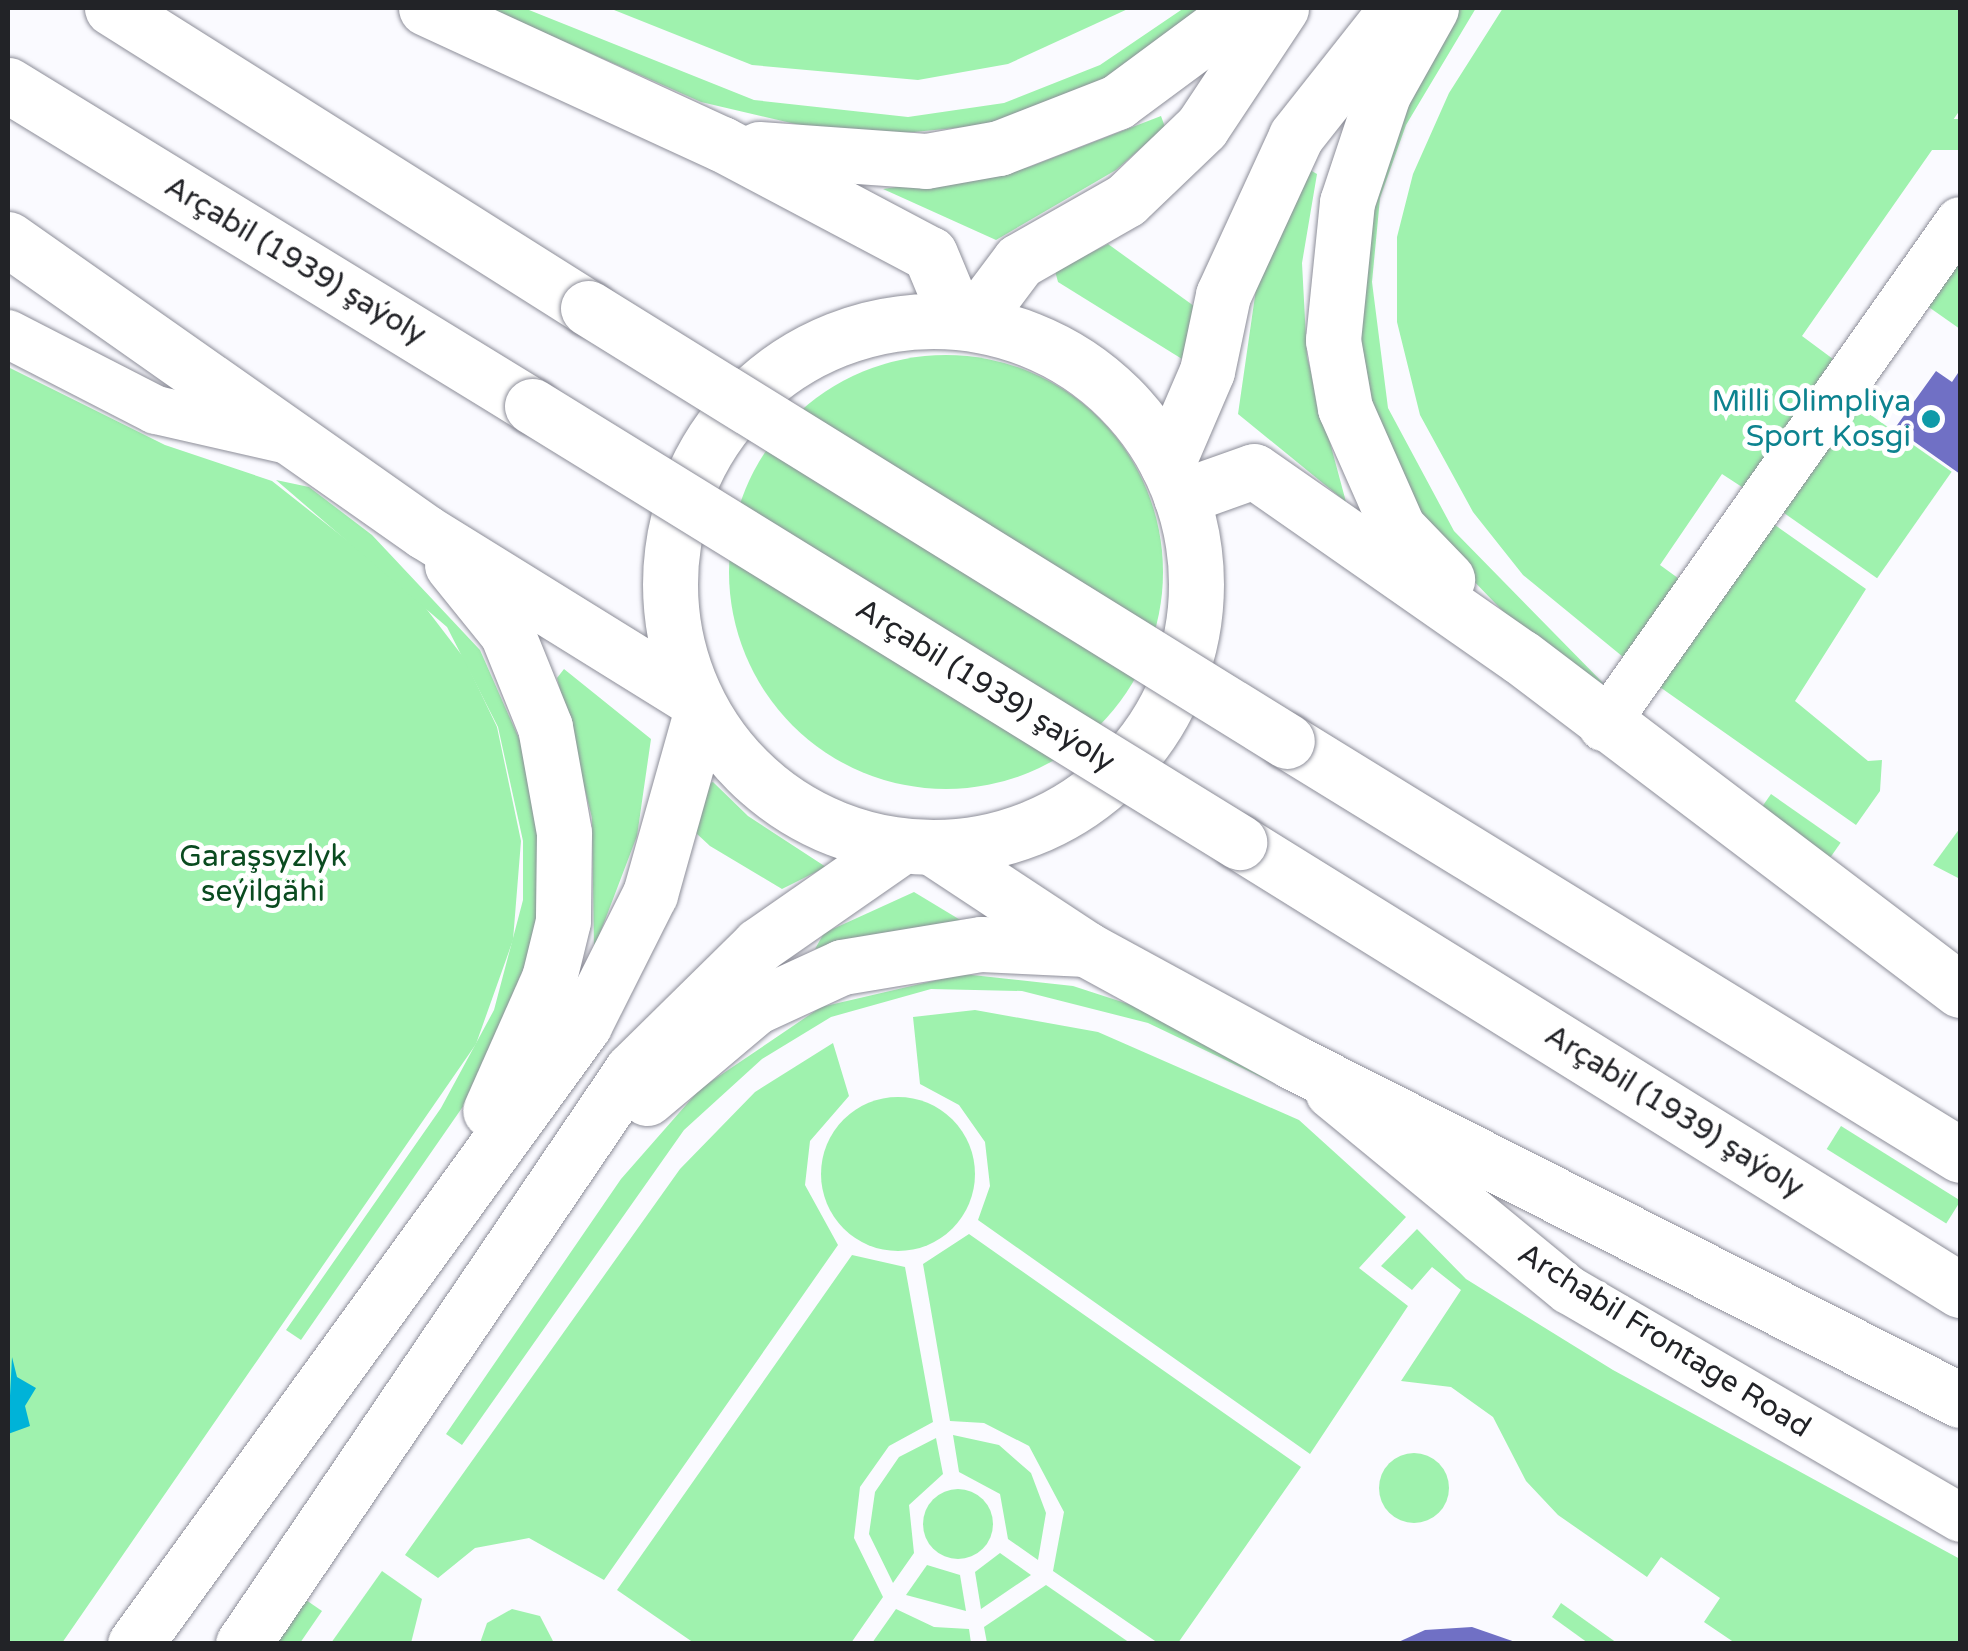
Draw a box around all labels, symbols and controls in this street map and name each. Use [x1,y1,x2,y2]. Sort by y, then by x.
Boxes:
street label: Arçabil (1939) şaýoly [158,169,432,353]
place label: Milli Olimpliya Sport Kosgi [1711,384,1911,454]
marker: Milli Olimpliya Sport Kosgi [1920,408,1942,430]
street label: Arçabil (1939) şaýoly [849,592,1121,780]
park label: Garaşsyzlyk seýilgähi [179,839,347,910]
street label: Arçabil (1939) şaýoly [1538,1018,1810,1206]
street label: Archabil Frontage Road [1511,1236,1817,1446]

